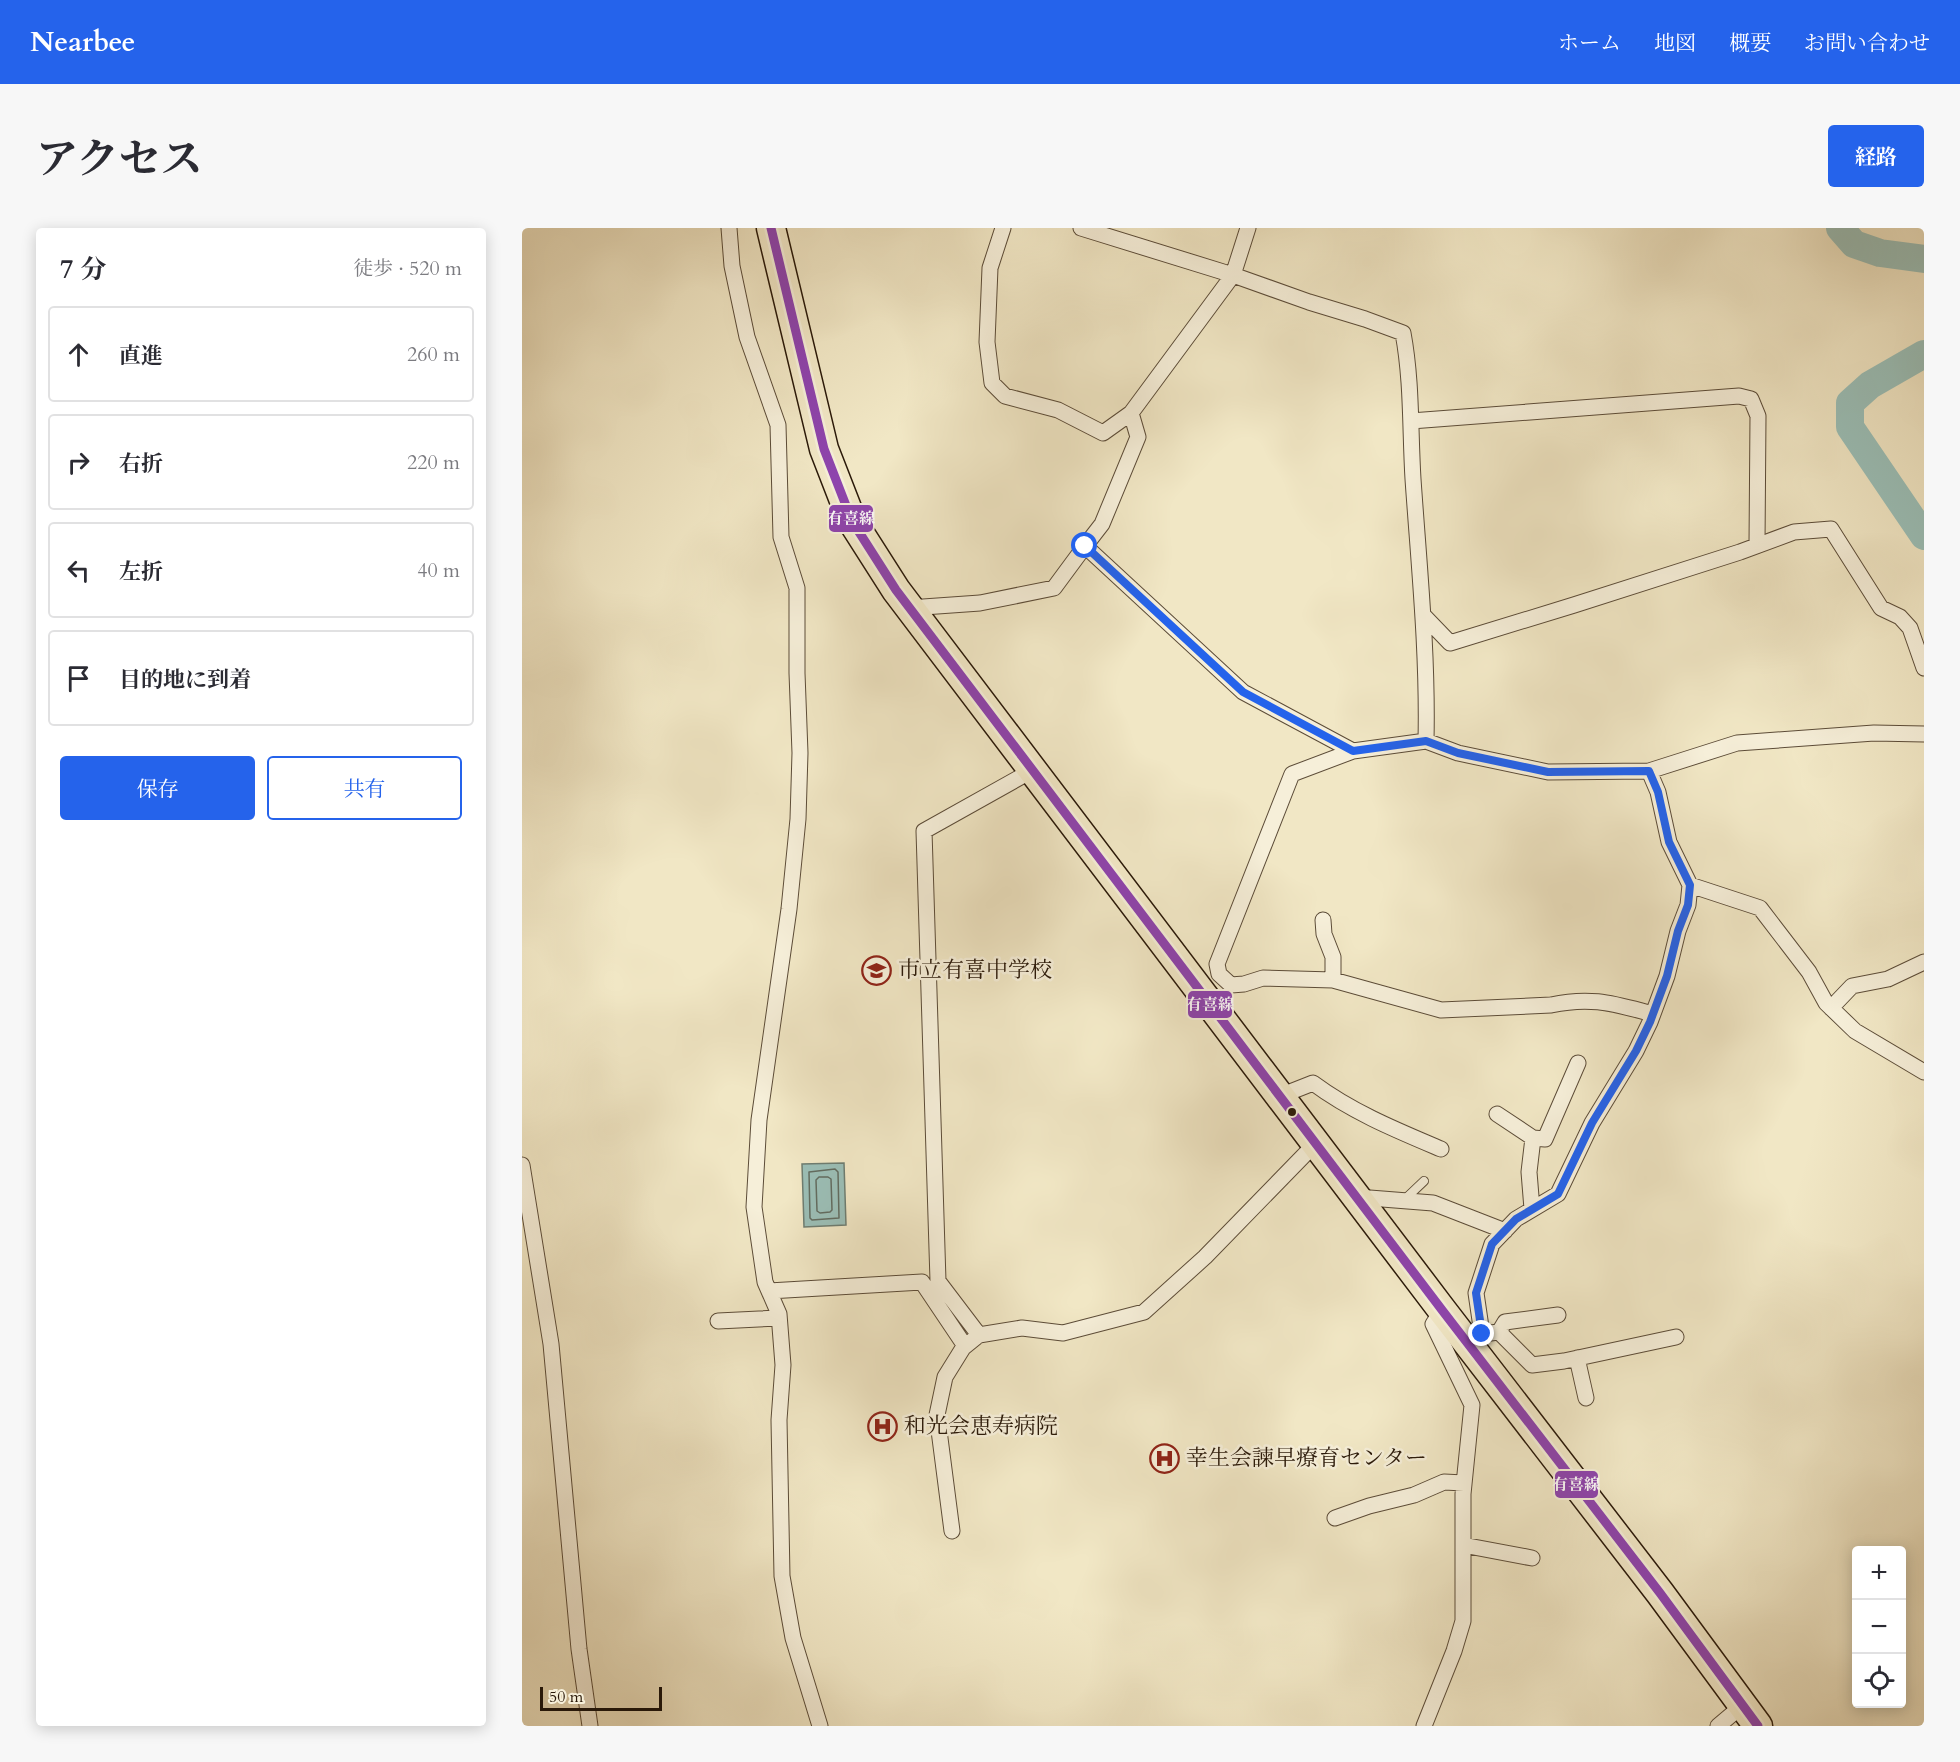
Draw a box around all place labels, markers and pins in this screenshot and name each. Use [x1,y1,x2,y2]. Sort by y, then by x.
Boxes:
school or university icon: 市立有喜中学校 [861,954,893,986]
place label: 市立有喜中学校 [898,955,1052,985]
unlabelled marker [1286,1106,1298,1118]
hospital icon: 和光会恵寿病院 [867,1410,899,1442]
place label: 和光会恵寿病院 [904,1411,1058,1441]
hospital icon: 幸生会諫早療育センター [1149,1442,1181,1474]
place label: 幸生会諫早療育センター [1186,1443,1427,1473]

